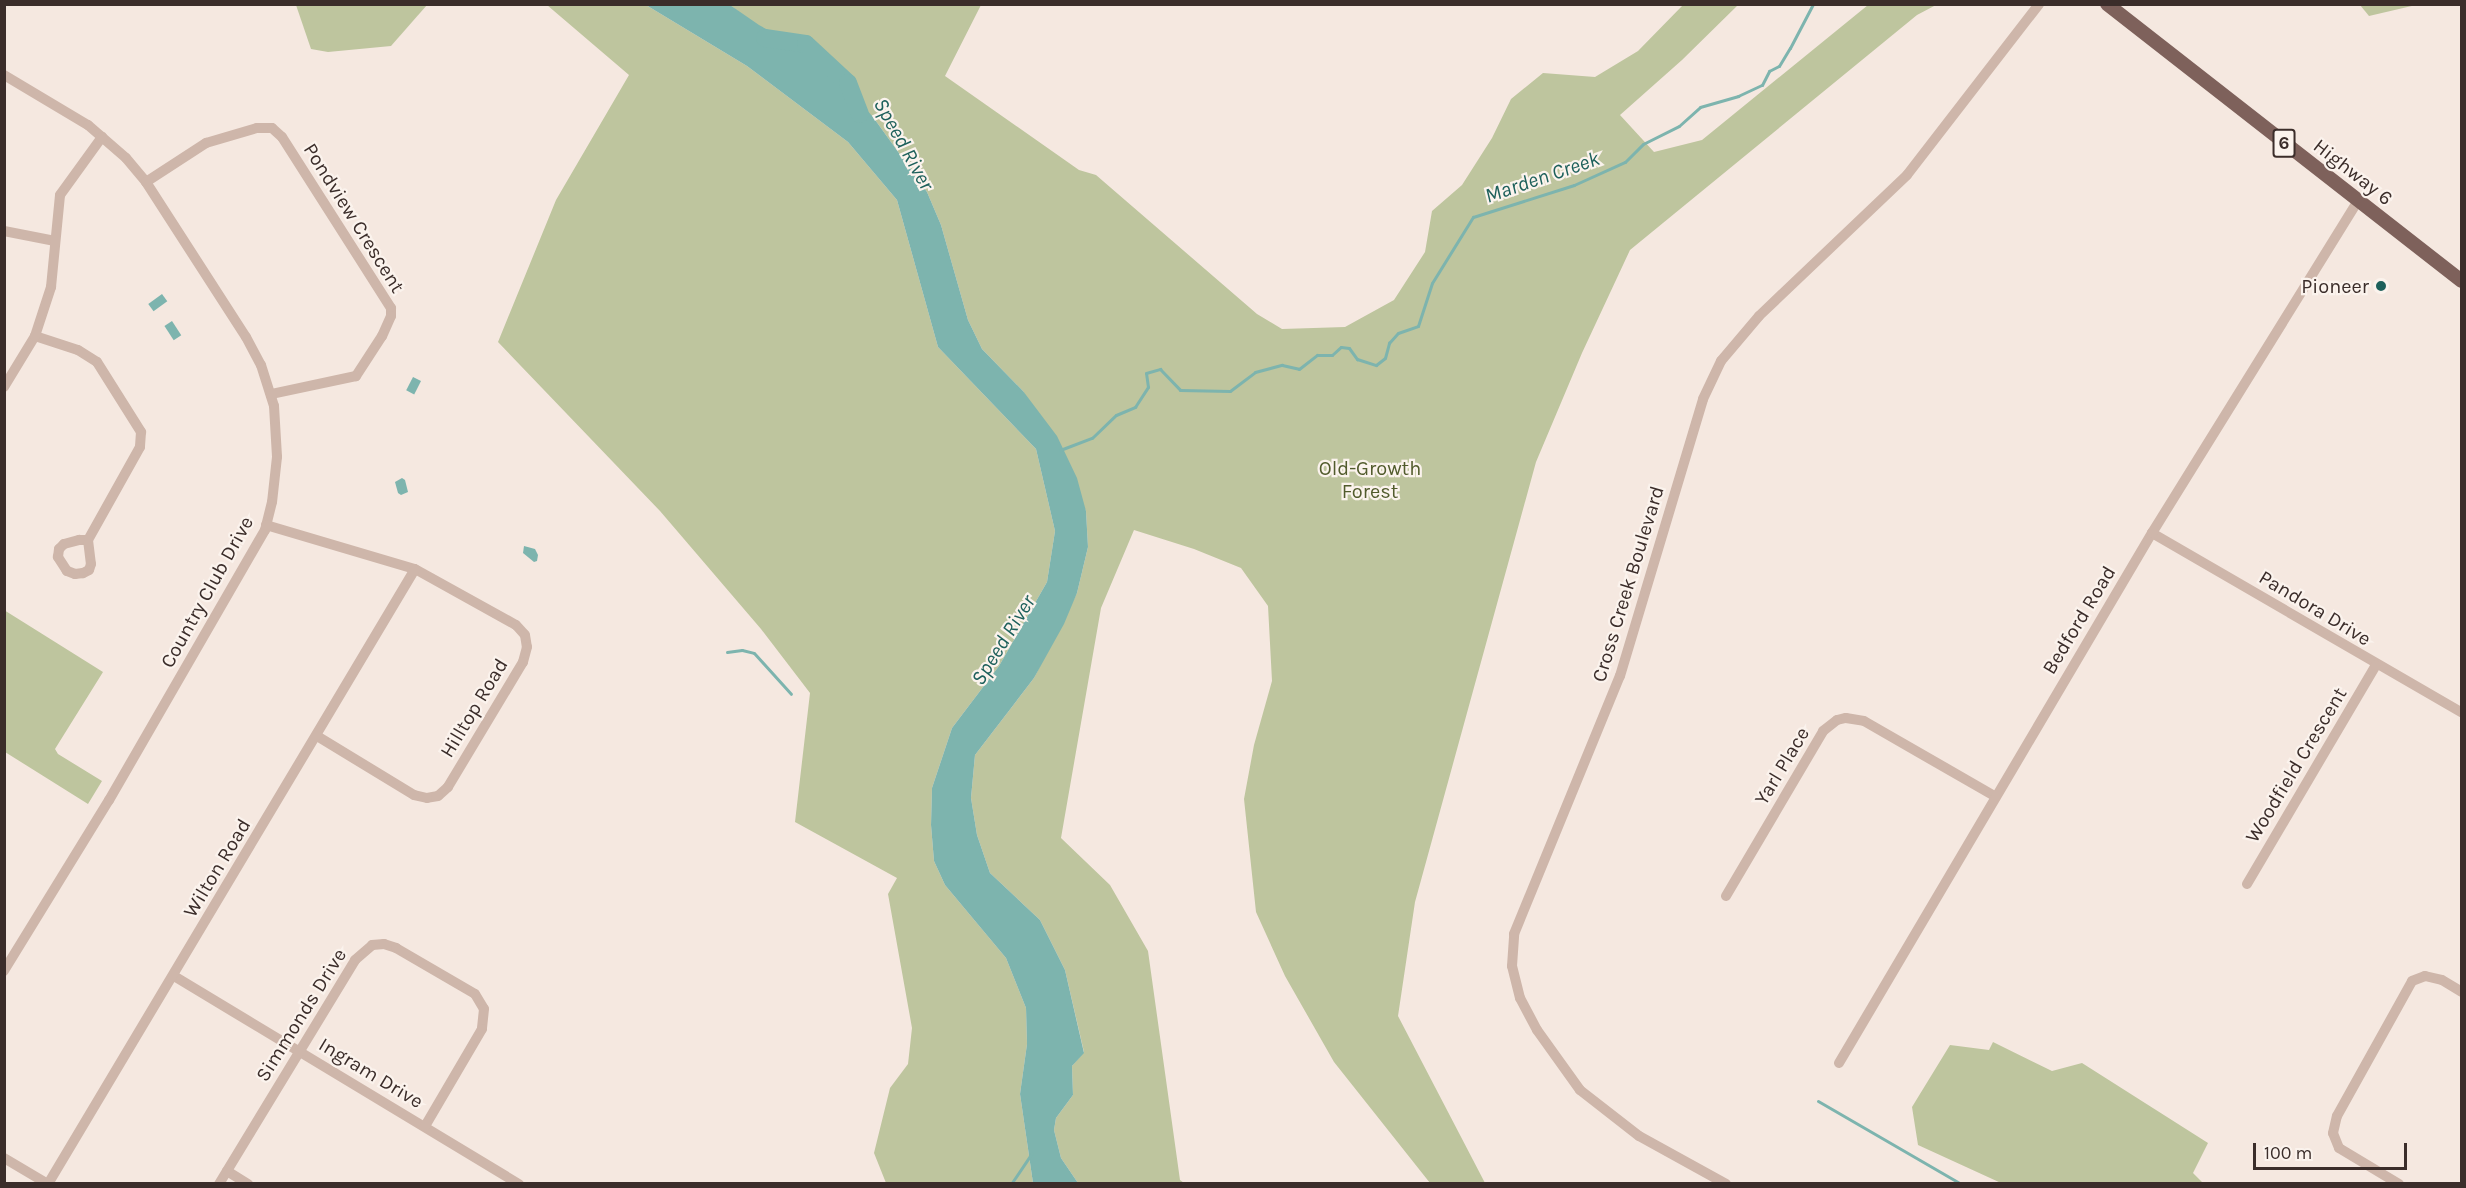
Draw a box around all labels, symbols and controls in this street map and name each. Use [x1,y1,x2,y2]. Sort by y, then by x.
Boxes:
water label: Speed River [868,93,940,195]
road number: 6 [2272,128,2296,158]
street label: Highway 6 [2309,134,2397,210]
street label: Pondview Crescent [298,139,410,297]
water label: Marden Creek [1481,146,1603,208]
place label: Pioneer [2301,274,2369,298]
marker: Pioneer [2374,279,2388,293]
park label: Old-Growth Forest [1319,457,1421,504]
street label: Cross Creek Boulevard [1587,483,1669,685]
street label: Country Club Drive [155,512,259,672]
street label: Bedford Road [2037,561,2121,679]
street label: Pandora Drive [2255,565,2375,651]
water label: Speed River [965,590,1041,690]
street label: Hilltop Road [435,654,513,762]
street label: Woodfield Crescent [2240,683,2352,847]
street label: Yarl Place [1749,723,1815,809]
street label: Wilton Road [178,814,256,922]
street label: Simmonds Drive [250,944,352,1086]
street label: Ingram Drive [315,1032,427,1114]
scale bar [2256,1131,2410,1169]
text: 100 m [2264,1142,2312,1164]

